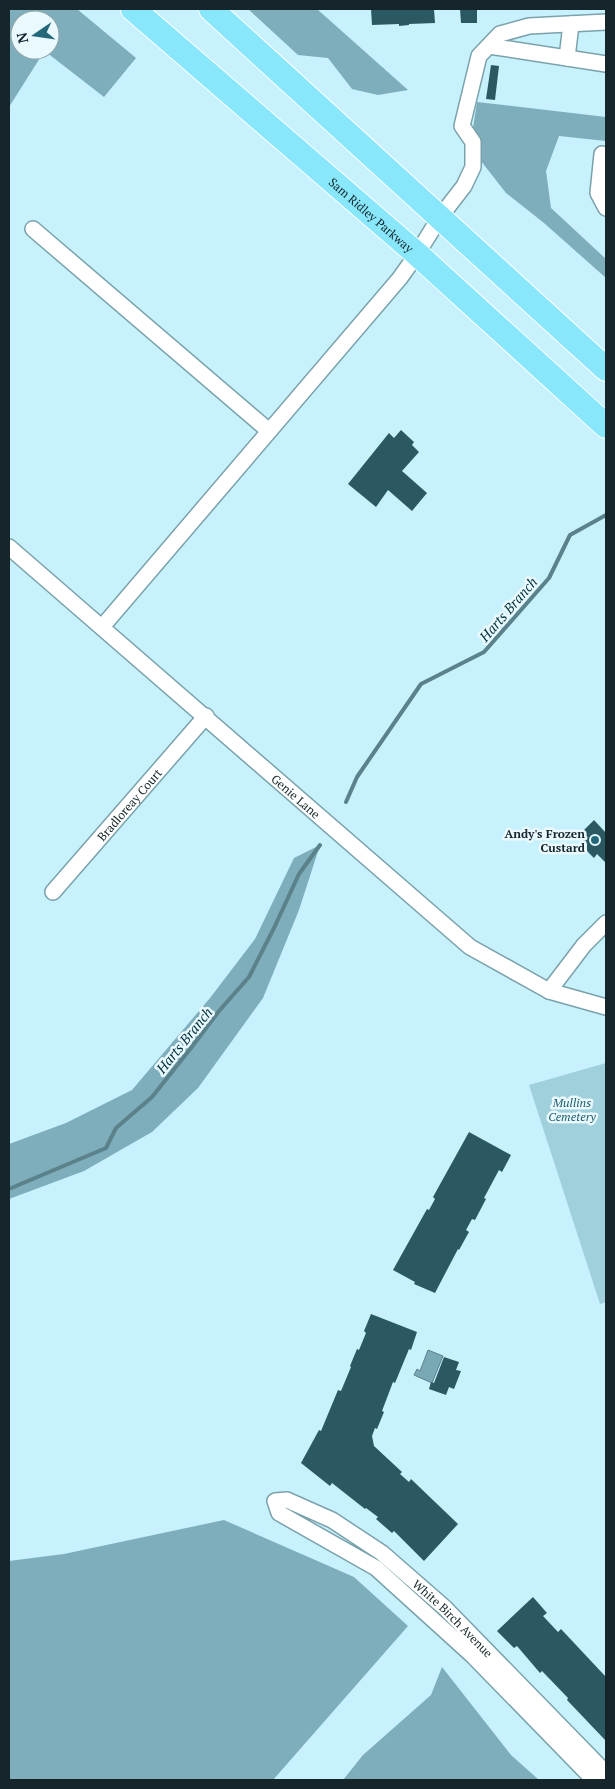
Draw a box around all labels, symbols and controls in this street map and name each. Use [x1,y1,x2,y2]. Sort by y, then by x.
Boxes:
north arrow [10,10,60,60]
text: N [11,30,32,45]
street label: Sam Ridley Parkway [326,174,418,256]
water label: Harts Branch [474,573,541,646]
street label: Bradloreay Court [94,765,165,844]
street label: Genie Lane [268,771,324,821]
place label: Andy's Frozen Custard [504,826,586,855]
marker: Andy's Frozen Custard [589,834,601,846]
water label: Harts Branch [151,1003,216,1078]
park label: Mullins Cemetery [548,1095,596,1124]
street label: White Birch Avenue [410,1576,496,1660]

